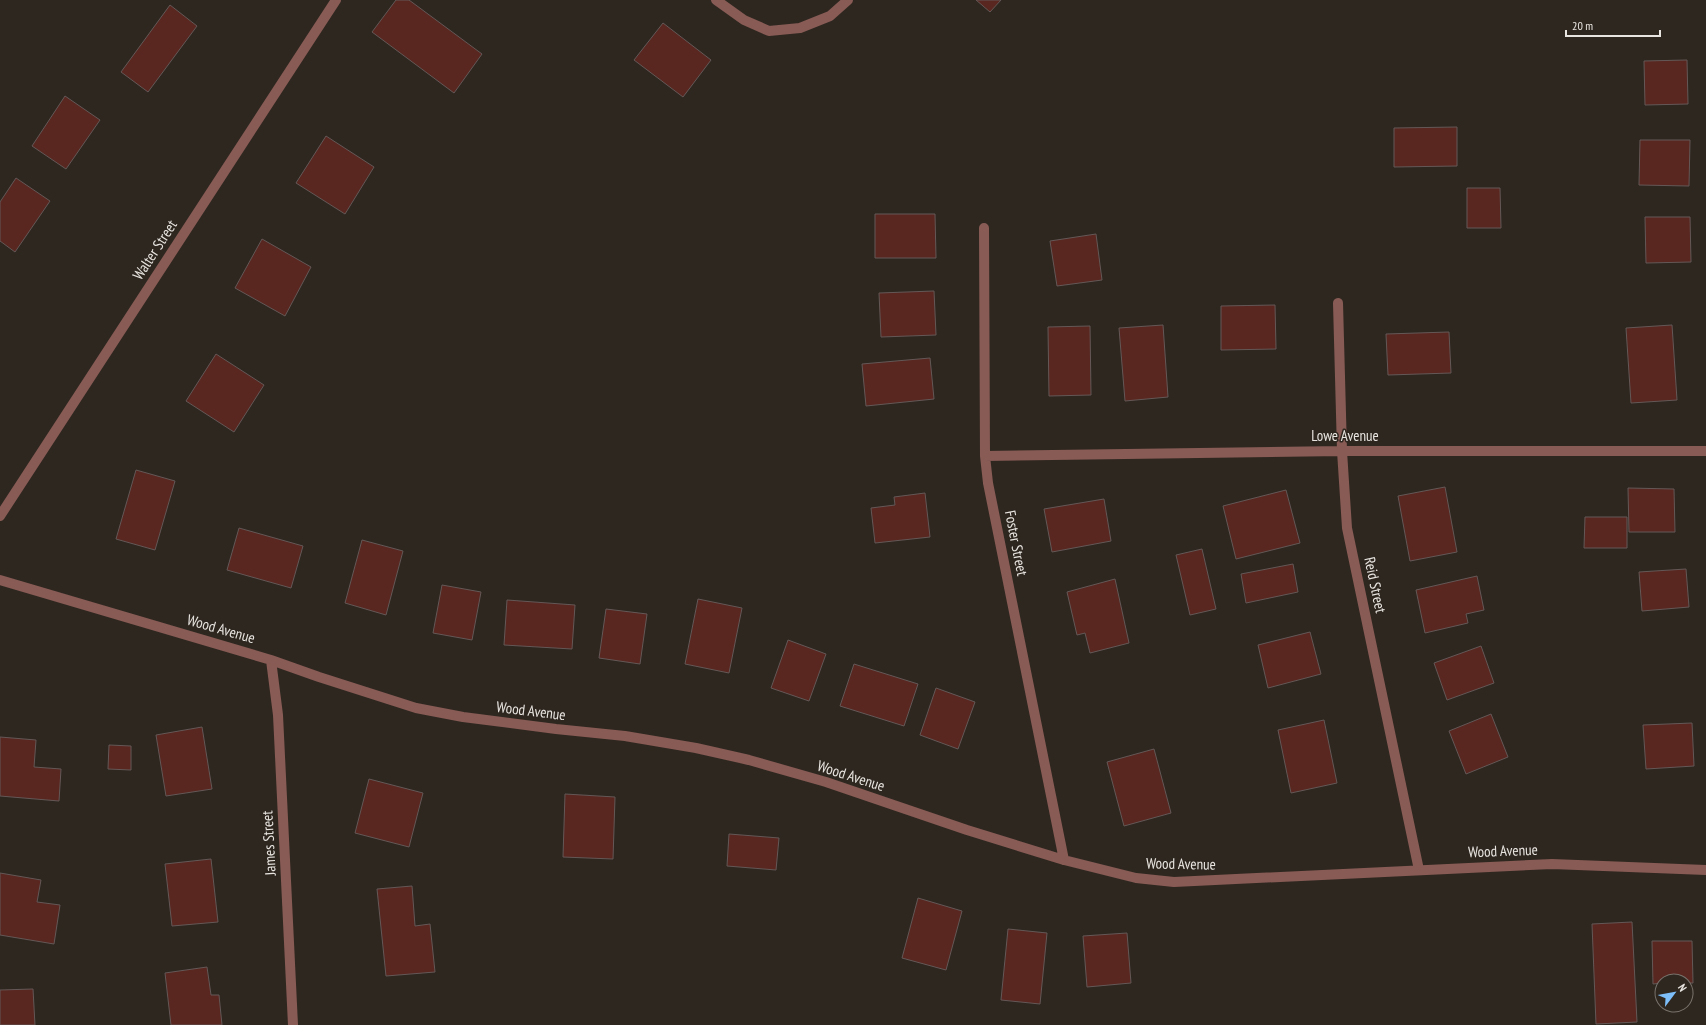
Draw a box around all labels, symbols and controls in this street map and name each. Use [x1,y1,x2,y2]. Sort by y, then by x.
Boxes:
scale bar [1566,12,1660,38]
text: 20 m [1572,18,1593,33]
street label: Walter Street [128,216,181,283]
street label: Lowe Avenue [1311,426,1379,445]
street label: Foster Street [1001,509,1032,577]
street label: Reid Street [1360,555,1391,615]
street label: Wood Avenue [185,610,257,647]
street label: Wood Avenue [495,697,567,724]
street label: Wood Avenue [815,756,887,795]
street label: James Street [257,810,280,877]
street label: Wood Avenue [1468,840,1538,861]
street label: Wood Avenue [1146,853,1216,874]
north arrow [1654,973,1694,1013]
text: N [1675,981,1690,994]

